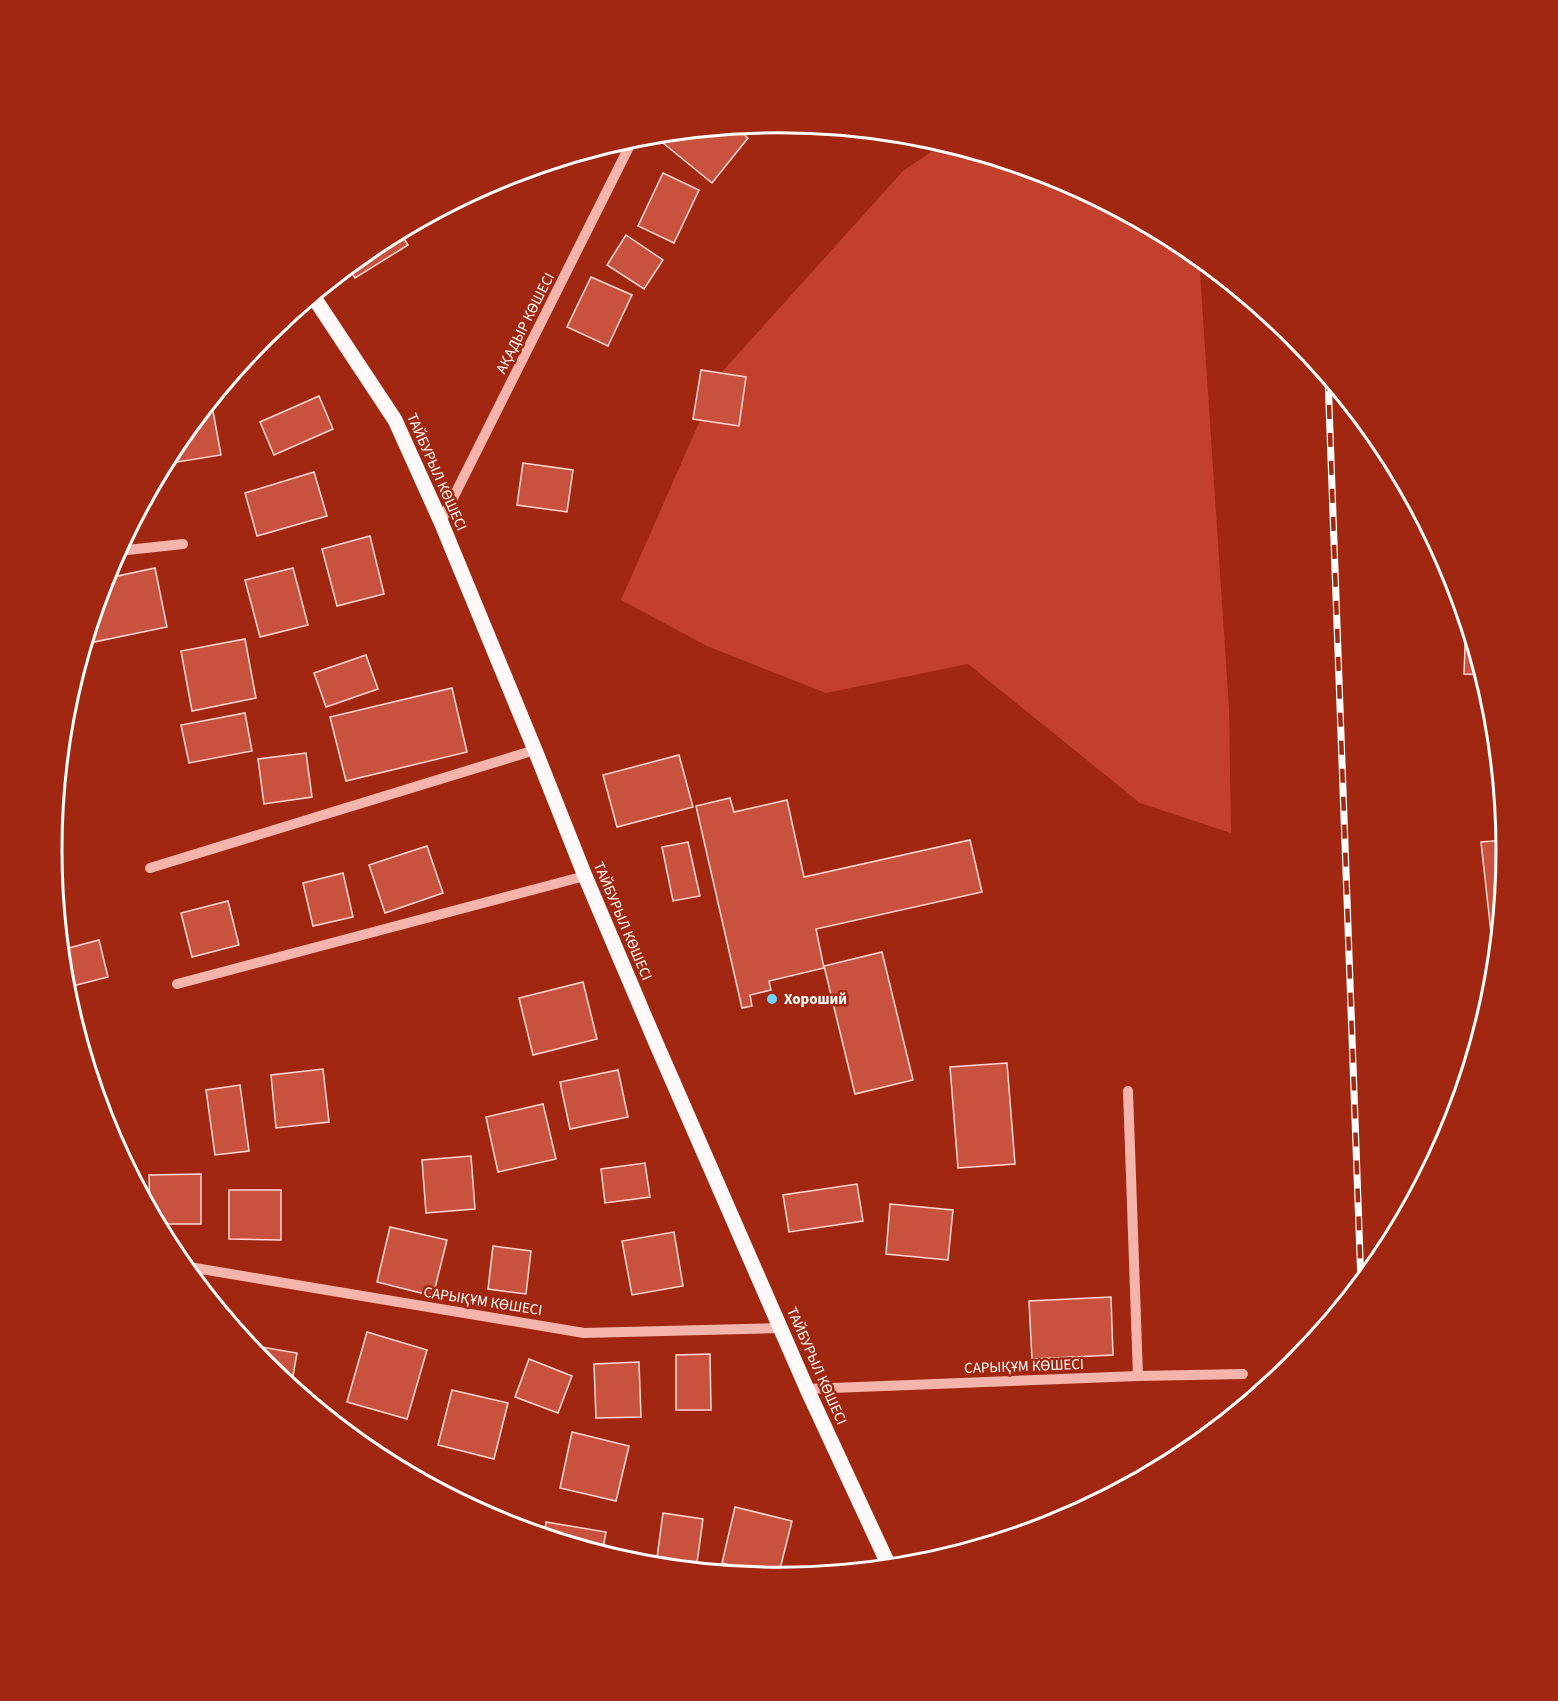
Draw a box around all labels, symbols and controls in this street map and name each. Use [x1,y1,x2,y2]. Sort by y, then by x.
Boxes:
street label: АҚАДЫР КӨШЕСІ [491,269,560,377]
street label: ТАЙБУРЫЛ КӨШЕСІ [401,410,472,534]
street label: ТАЙБУРЫЛ КӨШЕСІ [588,859,657,984]
place label: Хороший [784,989,847,1010]
marker: Хороший [765,992,779,1006]
street label: САРЫҚҰМ КӨШЕСІ [422,1282,544,1321]
street label: ТАЙБУРЫЛ КӨШЕСІ [781,1304,852,1428]
street label: САРЫҚҰМ КӨШЕСІ [964,1354,1084,1379]

